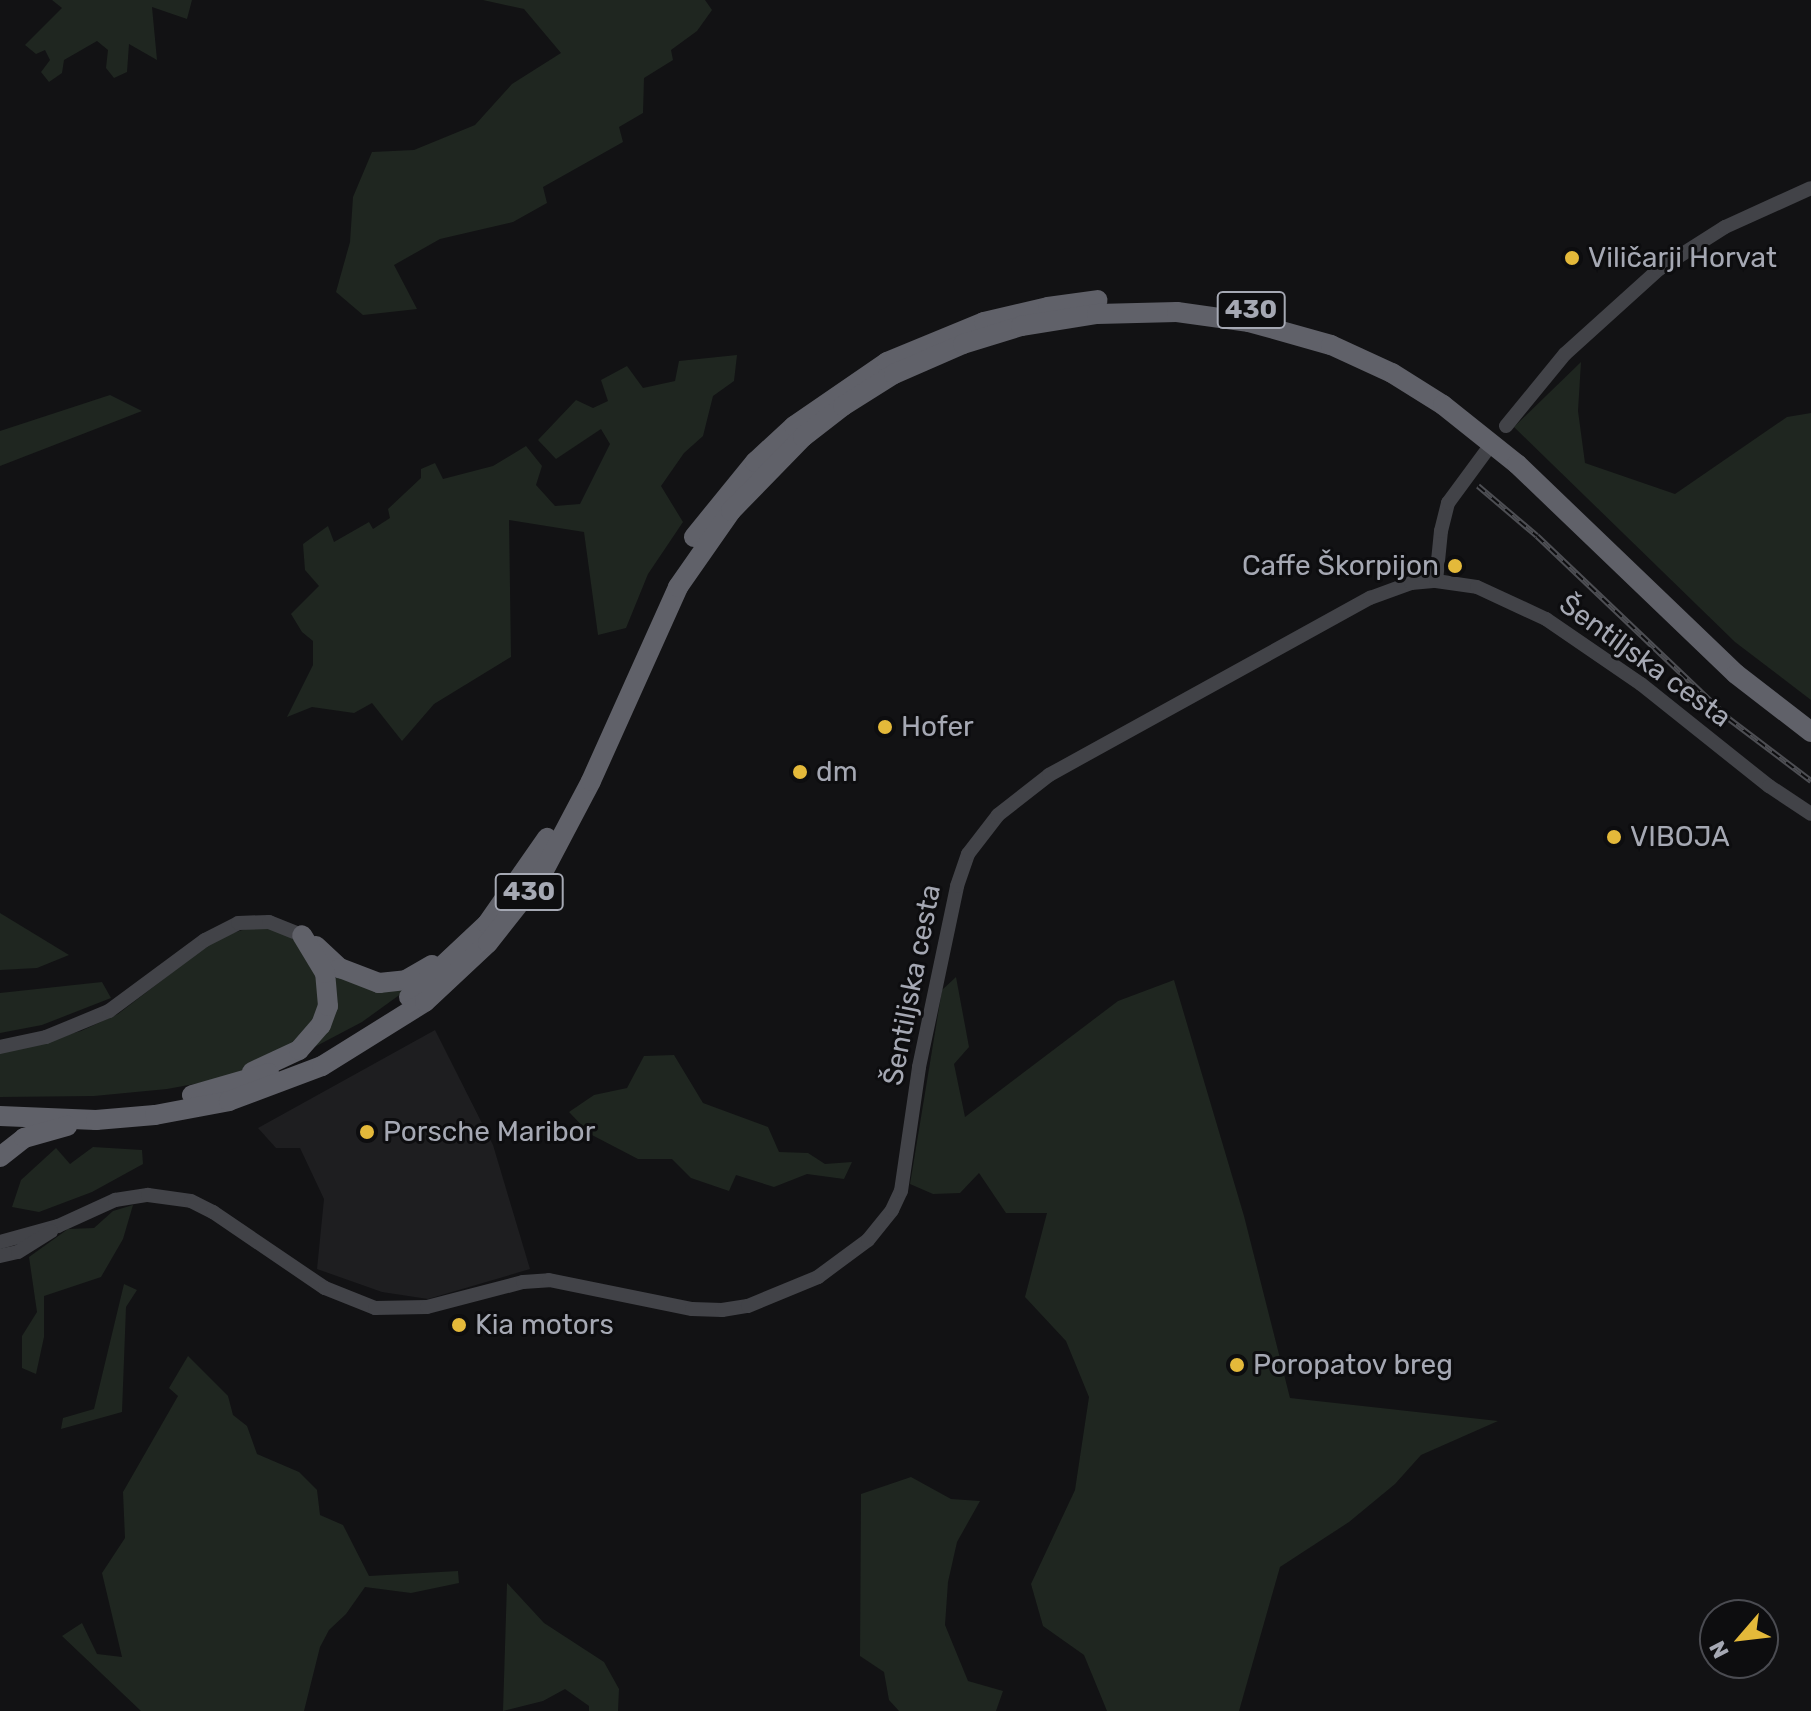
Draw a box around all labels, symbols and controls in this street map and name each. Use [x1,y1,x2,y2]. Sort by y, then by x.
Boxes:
place label: Viličarji Horvat [1588,241,1777,275]
marker: Viličarji Horvat [1563,249,1581,267]
road number: 430 [1215,288,1287,332]
place label: Caffe Škorpijon [1242,549,1439,583]
marker: Caffe Škorpijon [1446,557,1464,575]
street label: Šentiljska cesta [1553,587,1737,735]
place label: Hofer [901,710,974,744]
marker: Hofer [876,718,894,736]
place label: dm [816,755,858,789]
marker: dm [791,763,809,781]
place label: VIBOJA [1630,820,1730,854]
marker: VIBOJA [1605,828,1623,846]
road number: 430 [493,870,565,914]
street label: Šentiljska cesta [876,882,948,1088]
place label: Porsche Maribor [383,1115,595,1149]
marker: Porsche Maribor [358,1123,376,1141]
place label: Kia motors [475,1308,614,1342]
marker: Kia motors [450,1316,468,1334]
place label: Poropatov breg [1253,1348,1454,1382]
marker: Poropatov breg [1228,1356,1246,1374]
north arrow [1699,1599,1779,1679]
text: N [1704,1636,1735,1663]

